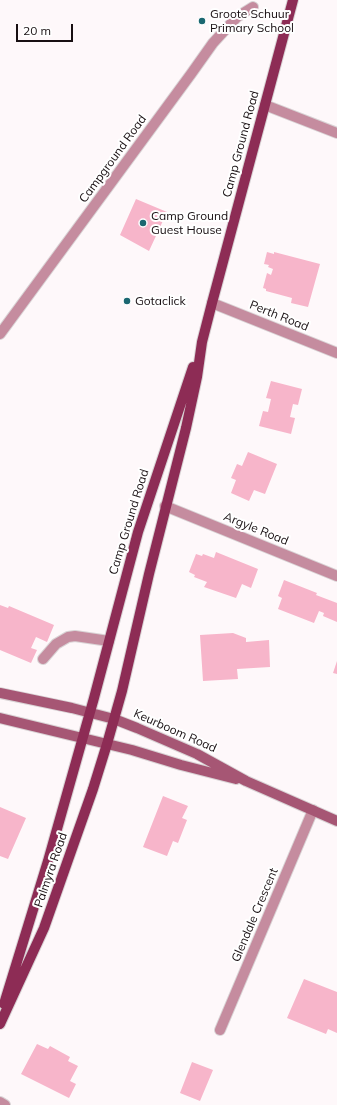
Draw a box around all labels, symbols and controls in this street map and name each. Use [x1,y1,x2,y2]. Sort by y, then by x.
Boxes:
place label: Groote Schuur Primary School [210,7,294,35]
scale bar [18,16,75,42]
marker: Groote Schuur Primary School [197,16,207,26]
text: 20 m [23,23,51,38]
street label: Camp Ground Road [220,89,262,199]
street label: Campground Road [76,112,150,206]
place label: Camp Ground Guest House [151,209,228,237]
marker: Camp Ground Guest House [138,218,148,228]
place label: Gotaclick [135,294,186,308]
marker: Gotaclick [122,296,132,306]
street label: Perth Road [247,298,311,334]
street label: Camp Ground Road [106,467,152,577]
street label: Argyle Road [221,509,291,549]
street label: Keurboom Road [131,706,219,756]
street label: Palmyra Road [31,831,71,909]
street label: Glendale Crescent [229,866,281,964]

